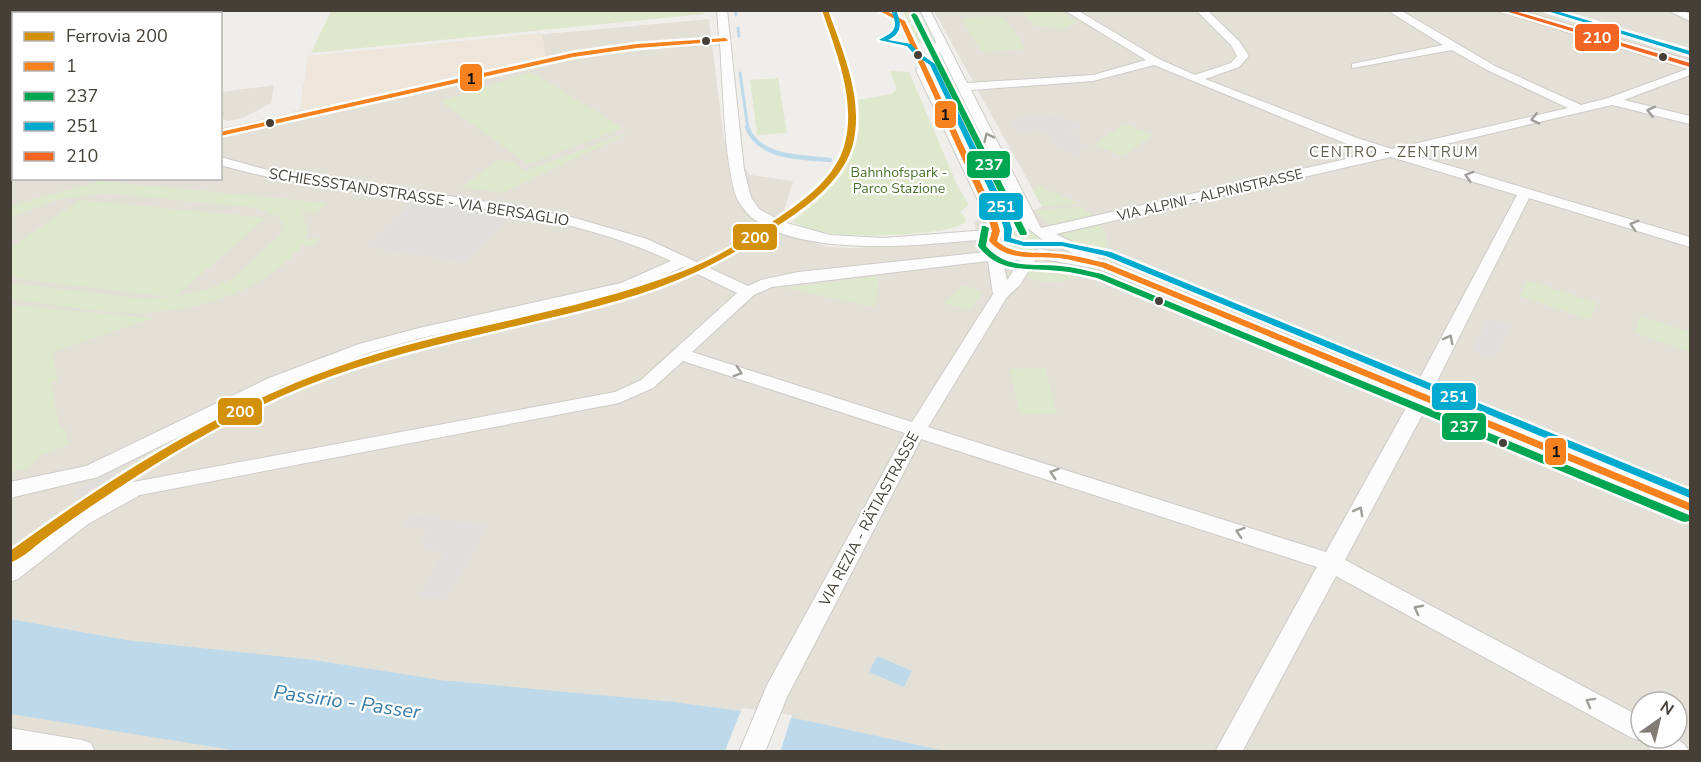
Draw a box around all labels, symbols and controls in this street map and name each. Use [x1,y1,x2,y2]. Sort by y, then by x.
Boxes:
legend [12,12,222,180]
line badge: 210 [1574,23,1620,52]
text: Ferrovia 200 [66,24,168,48]
text: 210 [1583,27,1611,49]
unlabelled marker [700,35,712,47]
unlabelled marker [912,49,924,61]
unlabelled marker [1657,51,1669,63]
text: 1 [66,54,77,78]
line badge: 1 [459,63,483,92]
text: 1 [466,68,476,90]
text: 237 [66,84,98,108]
line badge: 1 [934,100,957,129]
text: 1 [940,104,950,126]
one-way arrow [1646,105,1656,118]
one-way arrow [1530,112,1540,125]
text: 251 [66,114,98,138]
unlabelled marker [264,117,276,129]
one-way arrow [984,133,996,144]
district label: CENTRO - ZENTRUM [1309,142,1479,162]
text: 210 [66,144,98,168]
line badge: 237 [966,150,1011,179]
text: 237 [975,154,1003,176]
street label: SCHIESSSTANDSTRASSE - VIA BERSAGLIO [267,163,571,231]
park label: Bahnhofspark - Parco Stazione [851,163,947,198]
street label: VIA ALPINI - ALPINISTRASSE [1114,164,1305,226]
one-way arrow [1464,170,1475,183]
line badge: 251 [978,192,1024,221]
text: 251 [987,196,1015,218]
one-way arrow [1629,220,1640,232]
line badge: 200 [732,223,778,251]
text: 200 [741,227,769,249]
unlabelled marker [1153,295,1165,307]
one-way arrow [1442,334,1453,345]
one-way arrow [732,365,743,378]
line badge: 251 [1431,382,1477,411]
text: 251 [1440,386,1468,408]
line badge: 200 [217,397,263,426]
text: 200 [226,401,254,423]
line badge: 237 [1441,412,1487,441]
text: 237 [1450,416,1478,438]
street label: VIA REZIA - RÄTIASTRASSE [814,428,924,611]
unlabelled marker [1497,437,1509,449]
line badge: 1 [1544,437,1567,466]
text: 1 [1551,441,1561,463]
one-way arrow [1049,468,1060,480]
one-way arrow [1352,507,1364,517]
one-way arrow [1235,527,1246,539]
one-way arrow [1414,605,1425,616]
water label: Passirio - Passer [272,678,423,726]
north arrow [1629,690,1689,750]
text: N [1656,696,1678,721]
one-way arrow [1586,698,1596,709]

